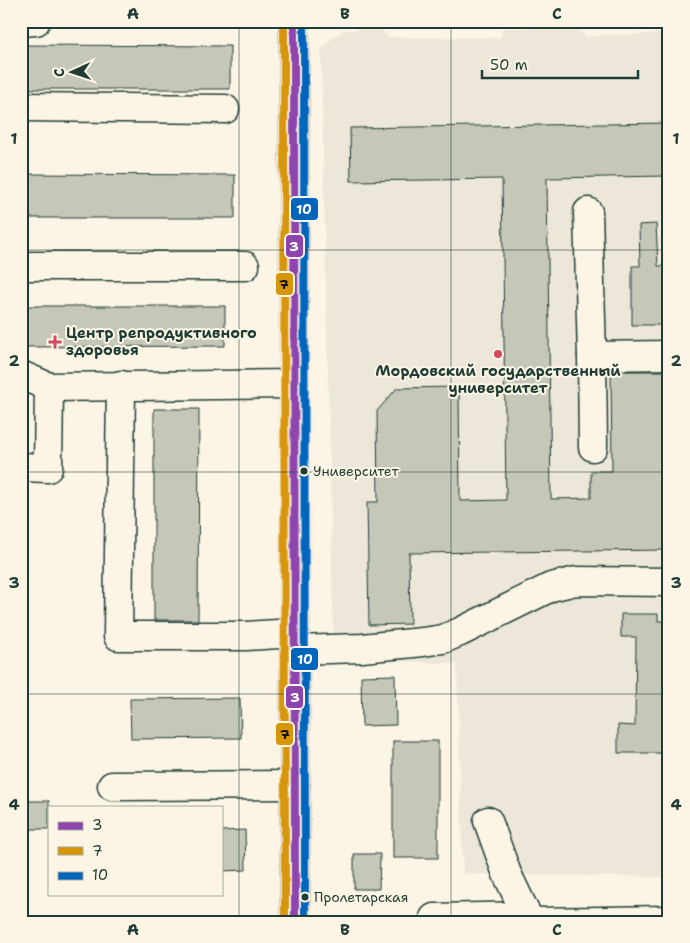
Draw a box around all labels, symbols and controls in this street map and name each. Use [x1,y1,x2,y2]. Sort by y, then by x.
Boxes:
text: A [127,3,139,24]
text: B [340,3,350,24]
text: C [552,3,562,24]
north arrow [48,48,98,98]
scale bar [482,48,639,80]
text: 50 m [490,55,528,75]
text: С [50,68,68,77]
text: 1 [10,128,18,149]
text: 1 [672,128,680,149]
line badge: 10 [290,197,319,221]
text: 10 [296,200,312,218]
line badge: 3 [285,234,304,258]
text: 3 [289,237,299,255]
line badge: 7 [275,272,294,296]
text: 7 [279,275,289,293]
place label: Центр репродуктивного здоровья [66,323,257,360]
marker: Центр репродуктивного здоровья [48,335,62,349]
marker: Мордовский государственный университет [492,348,504,360]
text: 2 [8,350,20,371]
text: 2 [670,350,682,371]
place label: Мордовский государственный университет [375,361,621,398]
place label: Университет [313,462,399,480]
marker: Университет [299,466,309,476]
text: 3 [8,572,20,593]
text: 3 [670,572,682,593]
line badge: 10 [290,647,319,671]
text: 10 [297,650,313,668]
line badge: 3 [285,685,304,709]
text: 3 [290,688,300,706]
line badge: 7 [275,722,294,746]
text: 7 [280,725,290,743]
text: 4 [8,794,20,815]
text: 4 [670,794,682,815]
legend [48,806,222,896]
text: 3 [92,815,103,835]
text: 7 [92,841,103,861]
text: 10 [92,865,108,885]
place label: Пролетарская [314,888,409,906]
marker: Пролетарская [300,892,310,902]
text: A [127,919,139,940]
text: B [340,919,350,940]
text: C [552,919,562,940]

